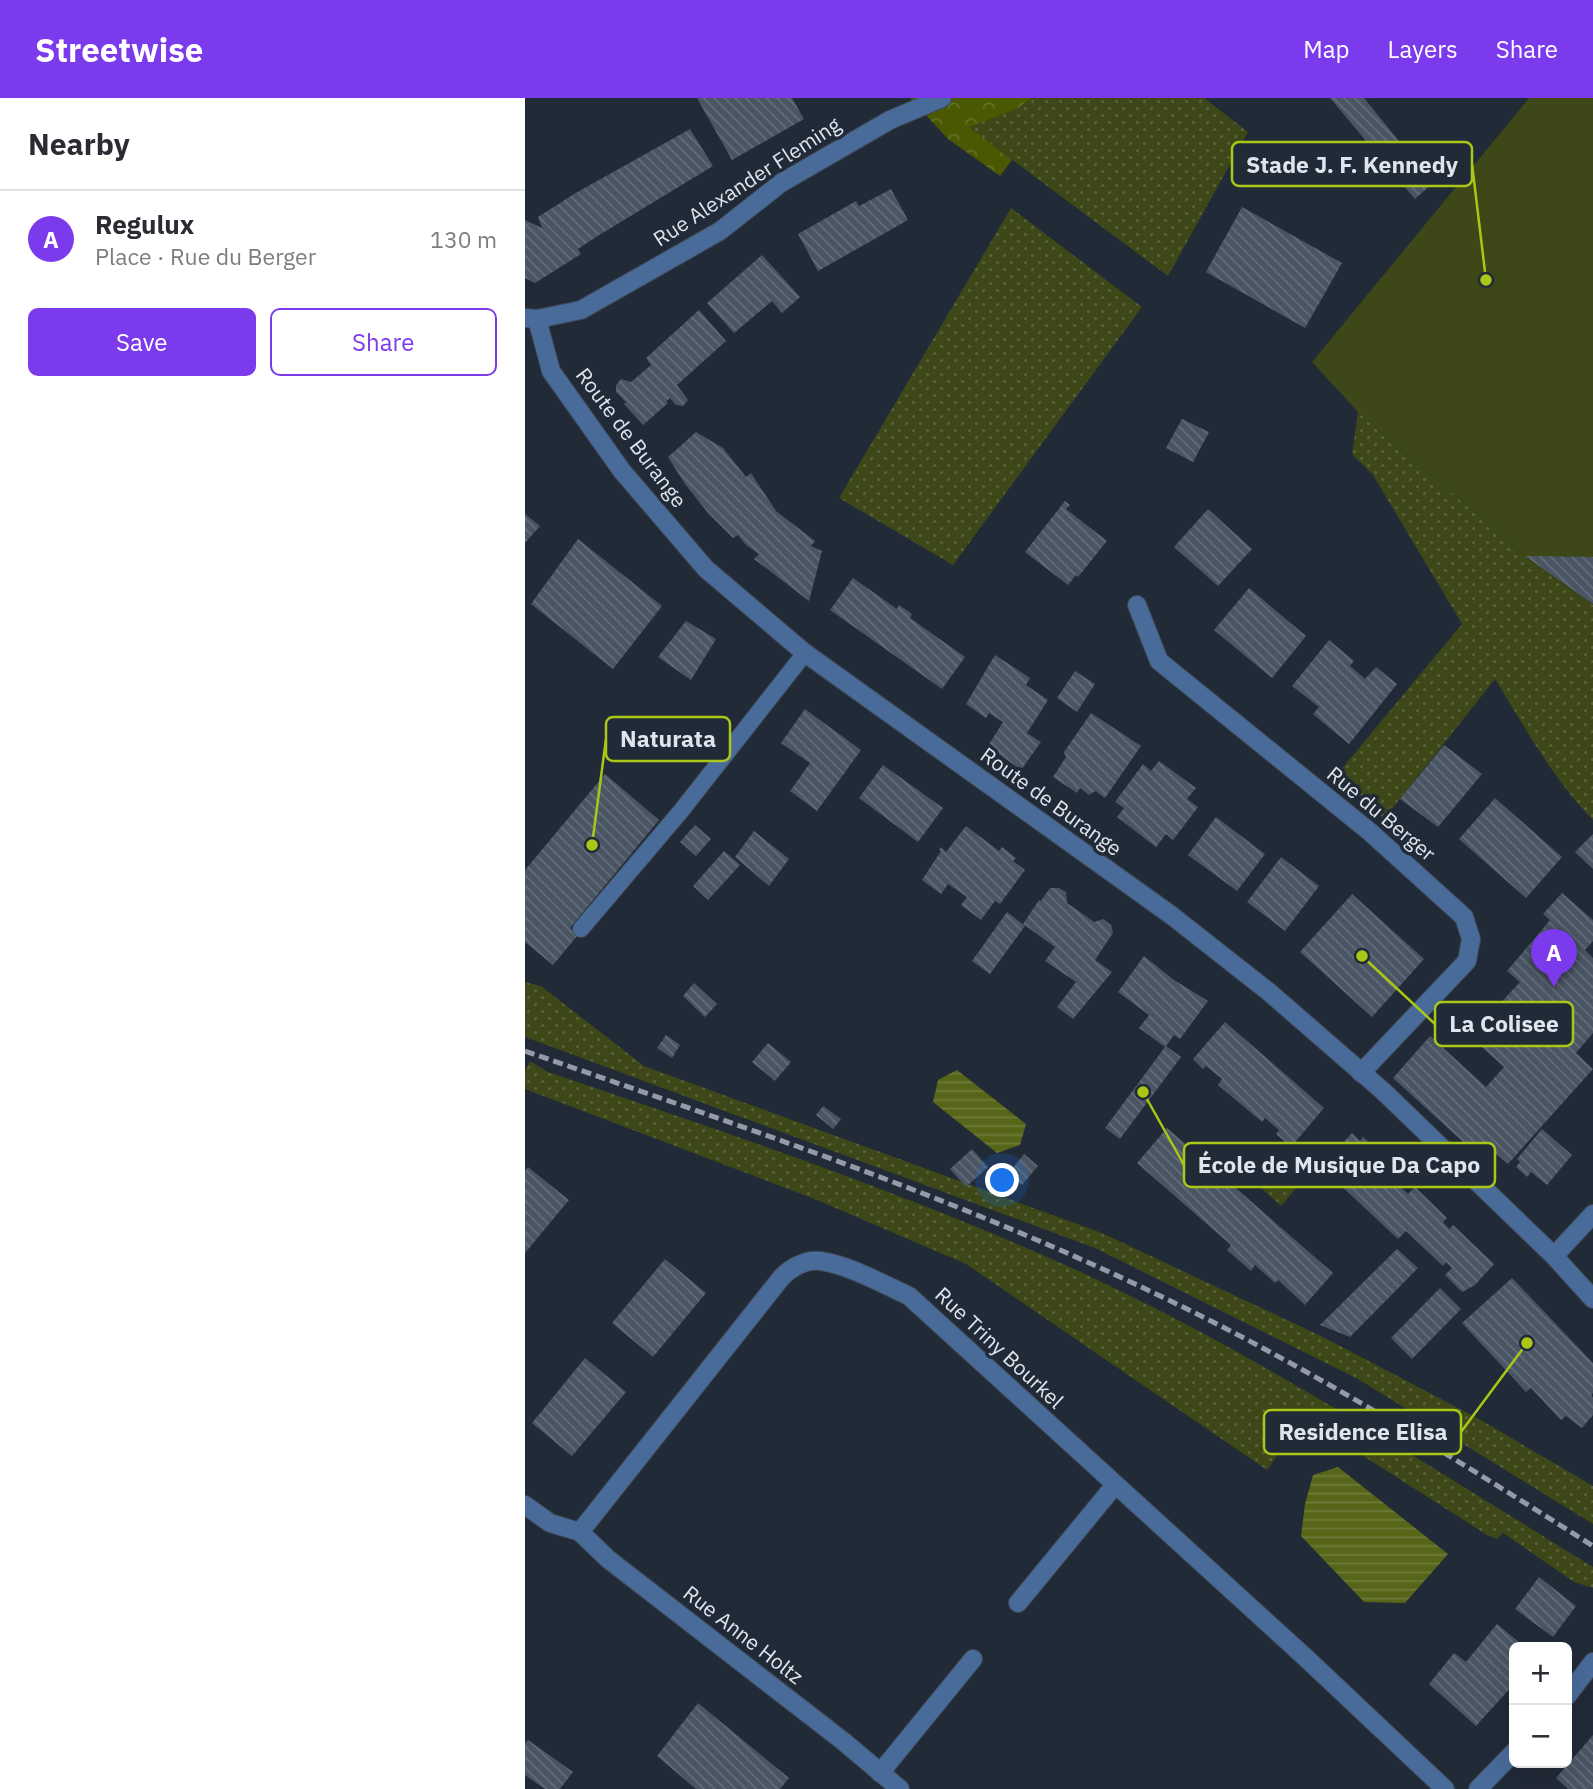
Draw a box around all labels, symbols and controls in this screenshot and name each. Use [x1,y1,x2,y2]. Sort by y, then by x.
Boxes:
text: Streetwise [35,28,203,71]
text: Map [1303,33,1350,65]
text: Layers [1388,33,1458,65]
text: Share [1496,33,1558,65]
street label: Rue Alexander Fleming [647,110,846,252]
text: Nearby [28,124,130,163]
callout: Stade J. F. Kennedy [1232,142,1472,186]
text: Stade J. F. Kennedy [1246,149,1459,179]
text: Regulux [95,207,194,241]
text: A [43,224,59,254]
text: 130 m [430,224,497,254]
text: Place · Rue du Berger [95,241,316,271]
button: Save [28,308,256,376]
button: Share [270,308,497,376]
street label: Route de Burange [570,362,694,513]
callout: Naturata [606,717,730,761]
text: Naturata [620,723,716,753]
street label: Route de Burange [975,740,1128,862]
street label: Rue du Berger [1321,760,1442,867]
pin: A [1531,929,1577,987]
callout: La Colisee [1435,1002,1573,1046]
text: La Colisee [1449,1008,1559,1038]
callout: École de Musique Da Capo [1184,1143,1495,1187]
text: École de Musique Da Capo [1198,1149,1480,1179]
your location [985,1163,1019,1197]
street label: Rue Triny Bourkel [929,1280,1070,1414]
callout: Residence Elisa [1264,1410,1461,1454]
text: Residence Elisa [1278,1416,1448,1446]
street label: Rue Anne Holtz [678,1579,810,1690]
map controls [1509,1642,1572,1768]
button: + [1509,1642,1572,1705]
button: − [1509,1705,1572,1768]

